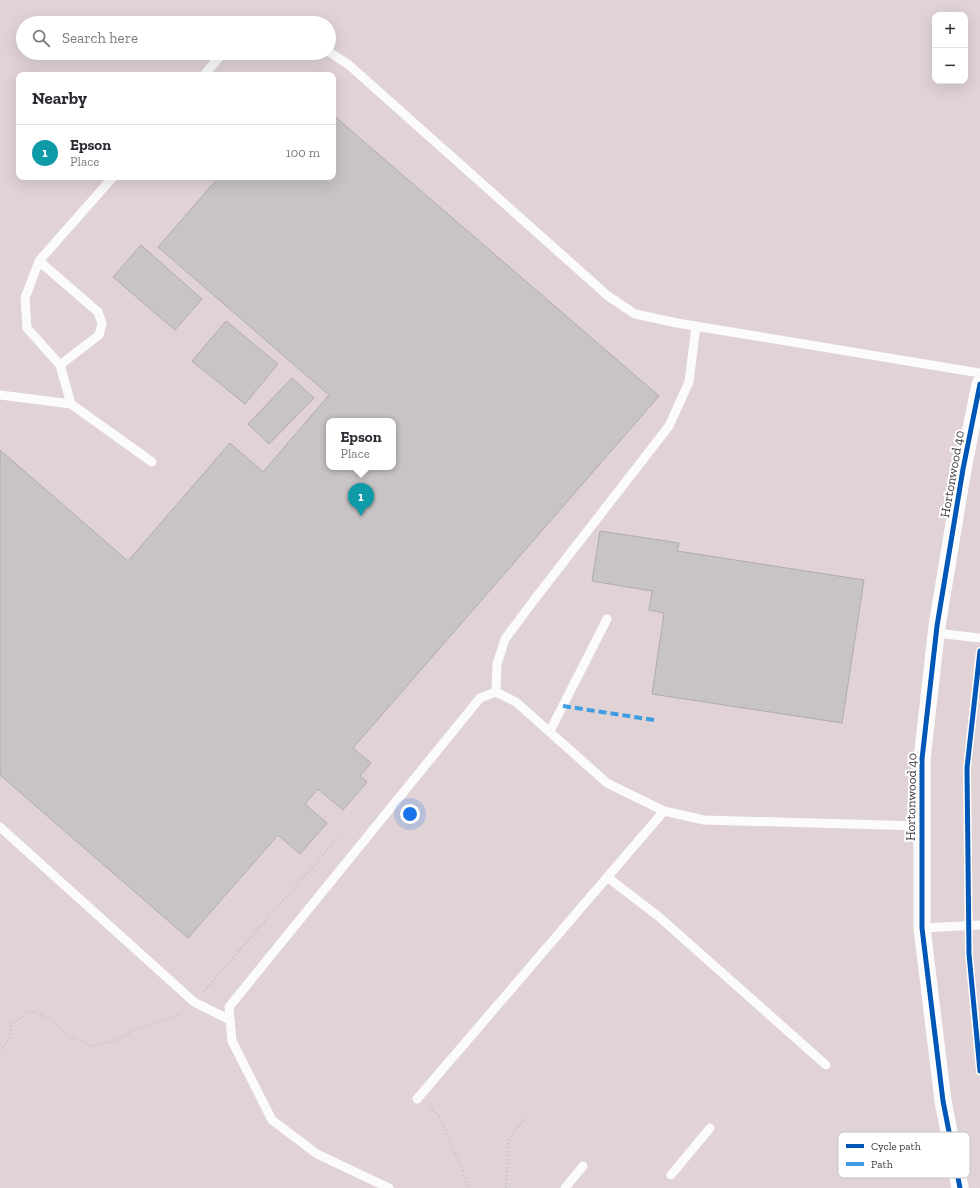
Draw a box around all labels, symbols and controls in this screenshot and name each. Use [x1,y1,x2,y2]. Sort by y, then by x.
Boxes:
map controls [932,12,968,84]
button: + [932,12,968,48]
search box [16,16,336,60]
icon: search [30,27,52,49]
text: Search here [62,29,138,47]
button: − [932,48,968,84]
text: Nearby [32,88,87,108]
text: Epson [70,136,111,154]
text: 1 [42,145,48,160]
text: 100 m [286,145,320,160]
text: Place [70,154,99,169]
popup [326,418,396,470]
text: Epson [340,428,382,446]
street label: Hortonwood 40 [937,429,967,519]
text: Place [340,446,370,461]
pin: 1 [348,483,374,516]
street label: Hortonwood 40 [903,753,919,841]
your location [400,804,420,824]
legend [838,1132,970,1178]
text: Cycle path [871,1140,922,1153]
text: Path [871,1158,894,1171]

